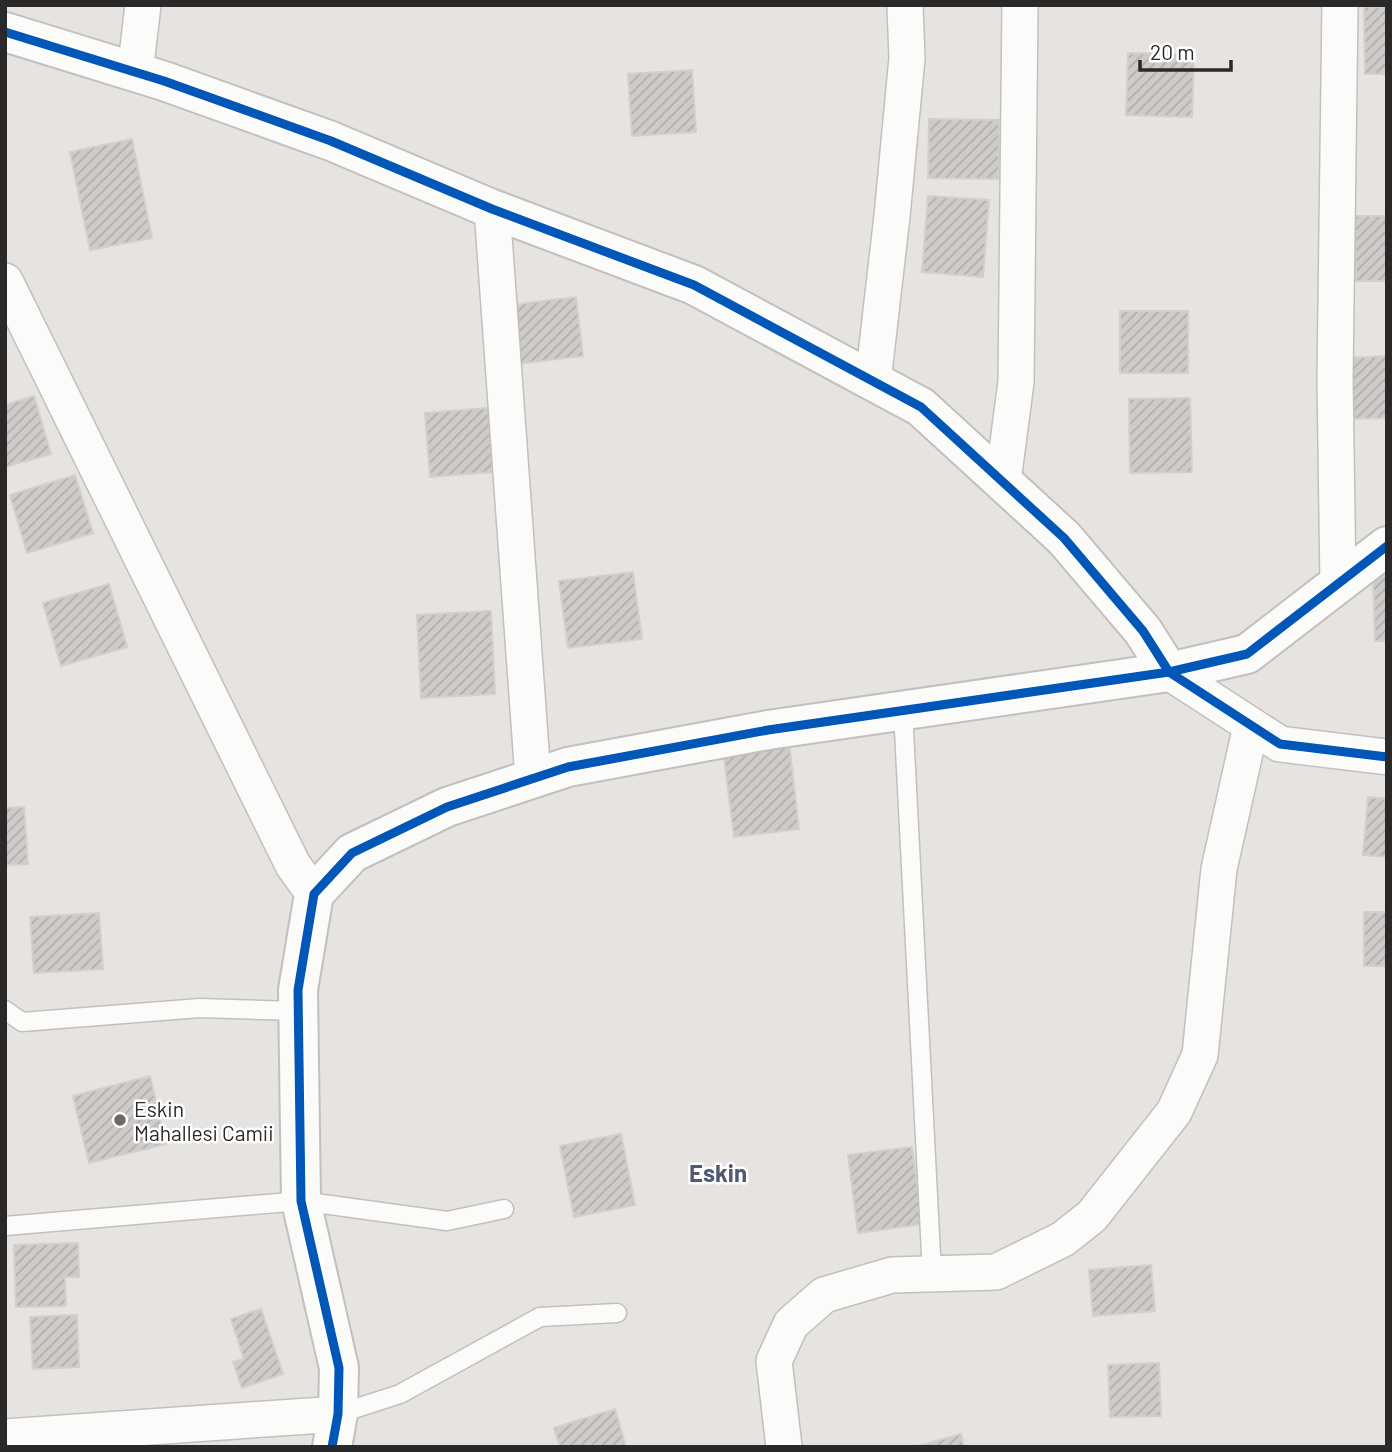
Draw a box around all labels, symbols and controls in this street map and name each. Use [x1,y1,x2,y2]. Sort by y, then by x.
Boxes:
scale bar [1140,28,1231,72]
text: 20 m [1150,39,1195,64]
place label: Eskin Mahallesi Camii [134,1096,274,1145]
marker: Eskin Mahallesi Camii [112,1112,128,1128]
district label: Eskin [689,1158,747,1187]

